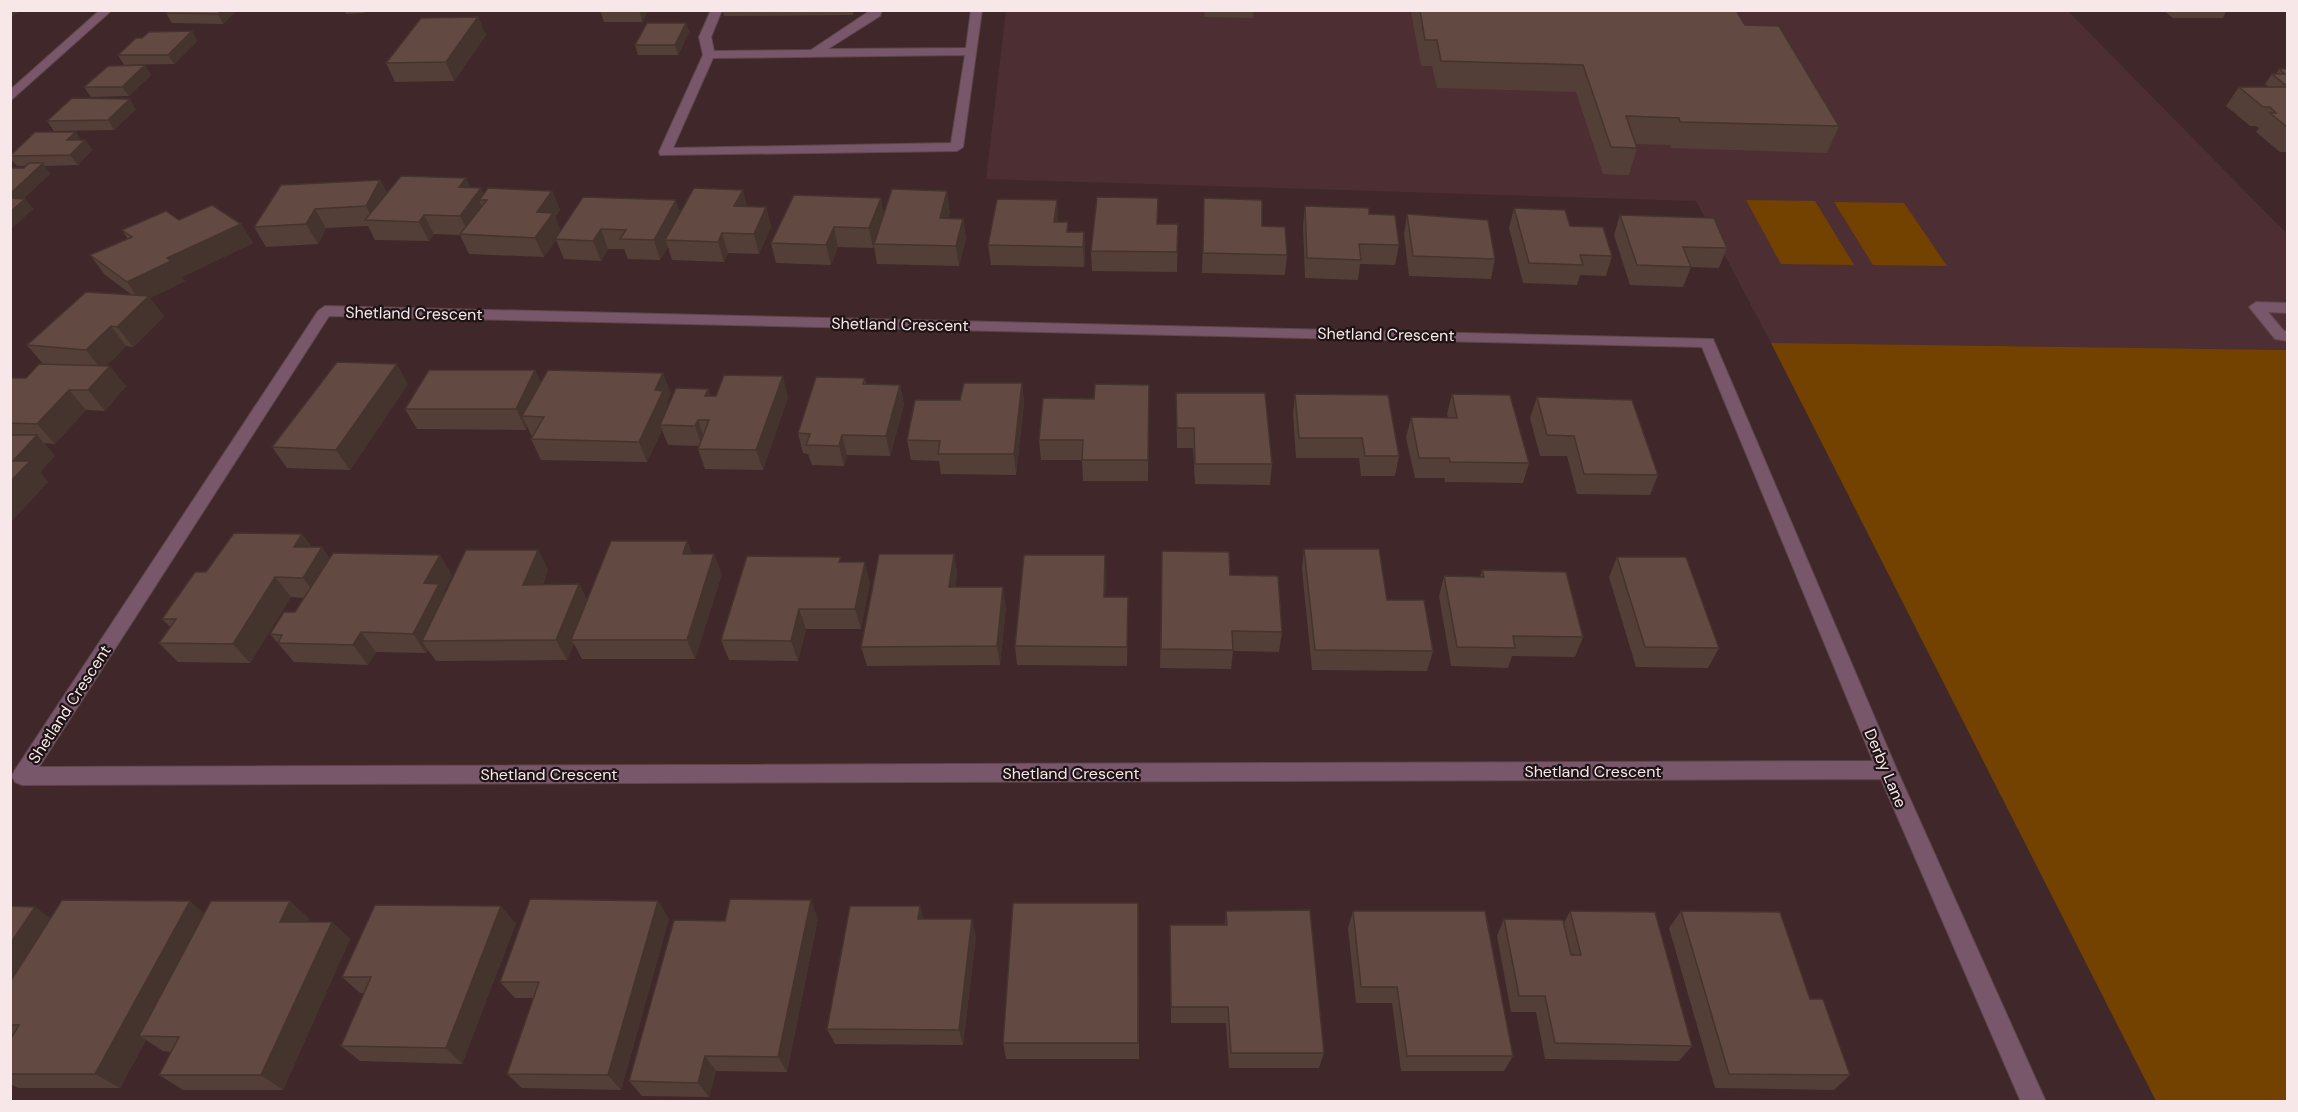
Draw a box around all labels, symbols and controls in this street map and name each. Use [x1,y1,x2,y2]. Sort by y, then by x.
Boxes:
street label: Shetland Crescent [345,302,483,325]
street label: Shetland Crescent [831,313,969,336]
street label: Shetland Crescent [1317,323,1455,346]
street label: Shetland Crescent [23,641,116,768]
street label: Derby Lane [1859,725,1912,811]
street label: Shetland Crescent [1524,761,1662,782]
street label: Shetland Crescent [1002,763,1140,784]
street label: Shetland Crescent [480,764,618,785]

